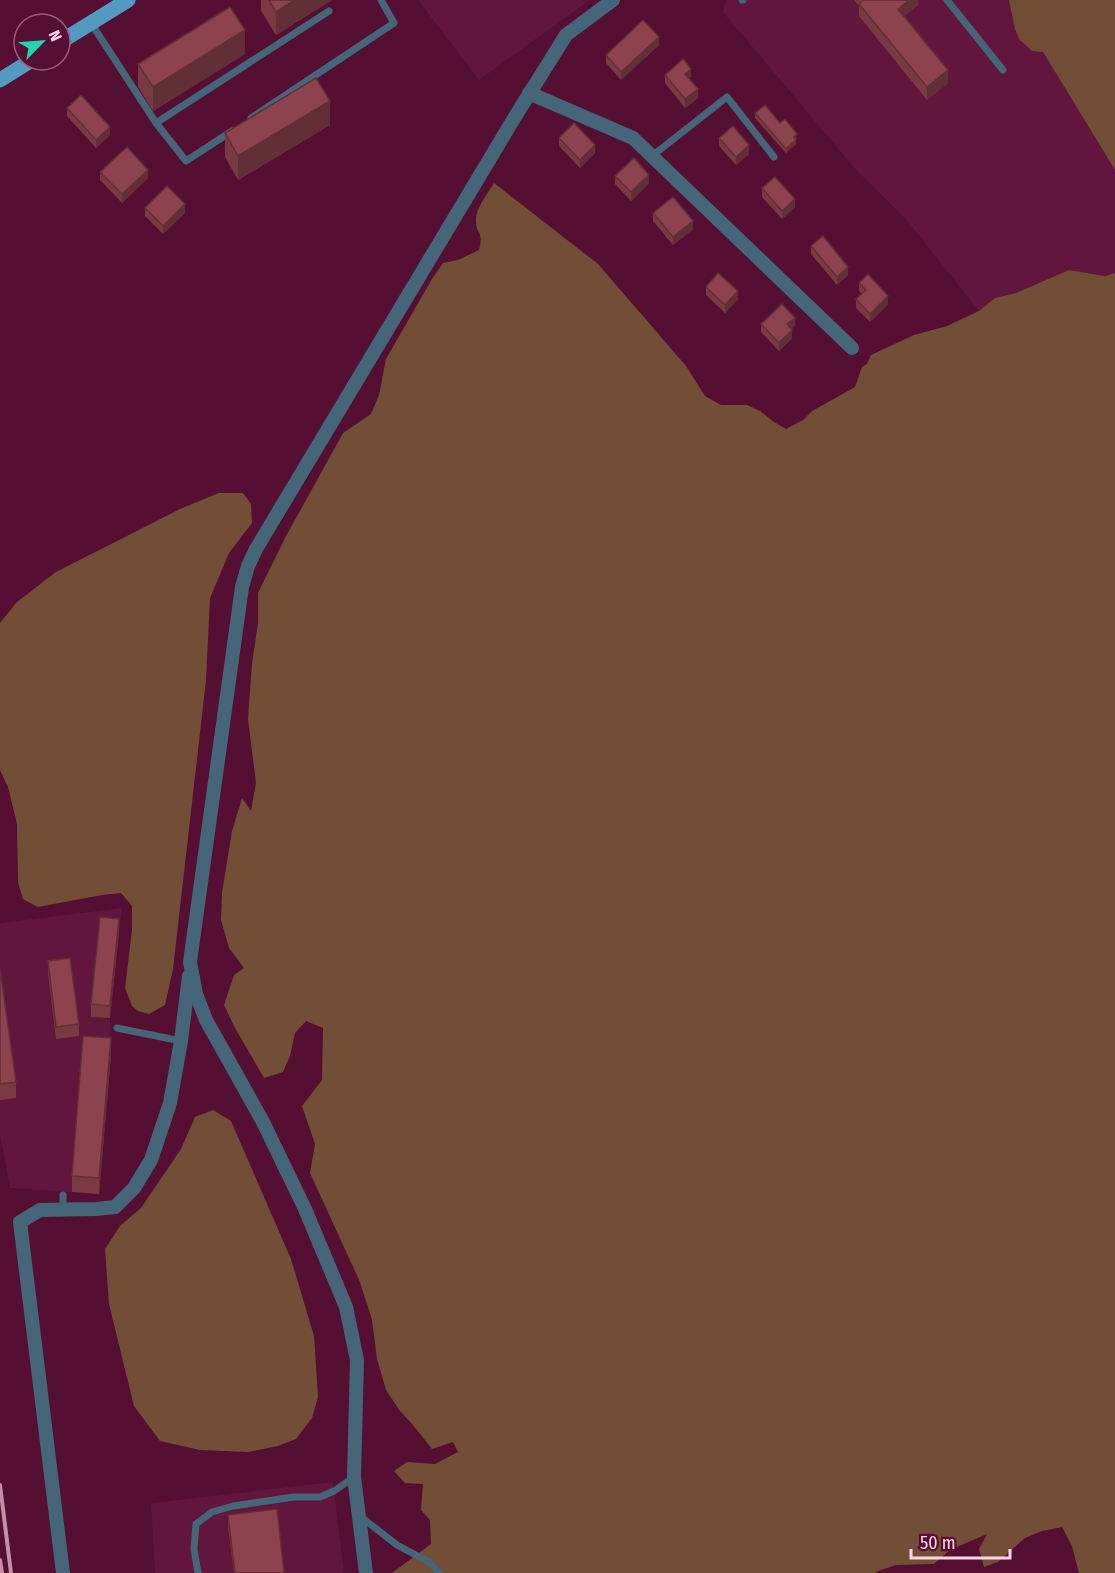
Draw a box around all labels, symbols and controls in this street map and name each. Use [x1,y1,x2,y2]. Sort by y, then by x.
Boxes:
north arrow [12,12,72,72]
text: N [45,28,66,44]
scale bar [911,1522,1010,1560]
text: 50 m [920,1532,956,1554]

